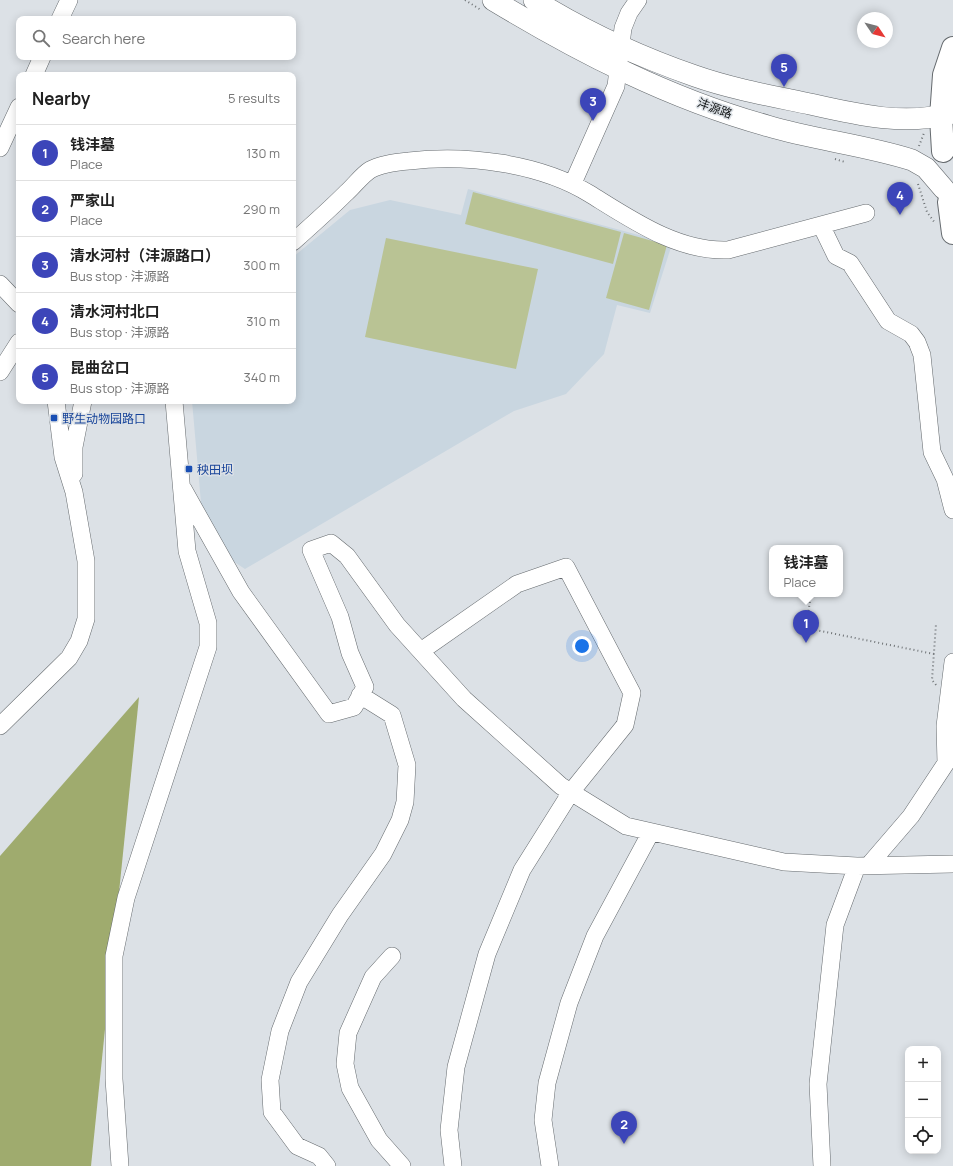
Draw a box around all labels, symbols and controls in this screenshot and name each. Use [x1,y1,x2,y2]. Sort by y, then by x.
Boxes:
north arrow [857,12,893,48]
search box [16,16,296,60]
icon: search [30,27,52,49]
text: Search here [62,28,145,49]
pin: 5 [771,54,797,87]
text: Nearby [32,87,90,110]
pin: 3 [580,88,606,121]
text: 5 results [228,89,280,107]
street label: 沣源路 [695,94,735,122]
text: 钱沣墓 [70,134,115,155]
text: 1 [42,144,48,162]
text: 130 m [246,144,280,162]
text: Place [70,155,103,173]
pin: 4 [887,182,913,215]
text: 严家山 [70,190,115,211]
text: 2 [41,200,49,218]
text: 290 m [243,200,280,218]
text: Place [70,211,103,229]
text: 清水河村（沣源路口） [70,245,220,266]
text: 3 [41,256,49,274]
text: 300 m [243,256,280,274]
text: Bus stop · 沣源路 [70,267,169,285]
text: 清水河村北口 [70,301,160,322]
text: 4 [41,312,49,330]
text: 310 m [246,312,280,330]
text: Bus stop · 沣源路 [70,323,169,341]
text: 昆曲岔口 [70,357,130,378]
text: 5 [41,368,49,386]
text: 340 m [244,368,280,386]
text: Bus stop · 沣源路 [70,379,169,397]
place label: 野生动物园路口 [62,410,146,427]
marker: 野生动物园路口 [49,413,59,423]
place label: 秧田坝 [197,461,233,478]
marker: 秧田坝 [184,464,194,474]
popup [769,545,843,597]
text: 钱沣墓 [783,552,829,573]
text: Place [783,573,816,591]
pin: 1 [793,610,819,643]
your location [572,636,592,656]
map controls [905,1046,941,1154]
button: + [905,1046,941,1082]
button: − [905,1082,941,1118]
pin: 2 [611,1111,637,1144]
button: locate [905,1118,941,1154]

